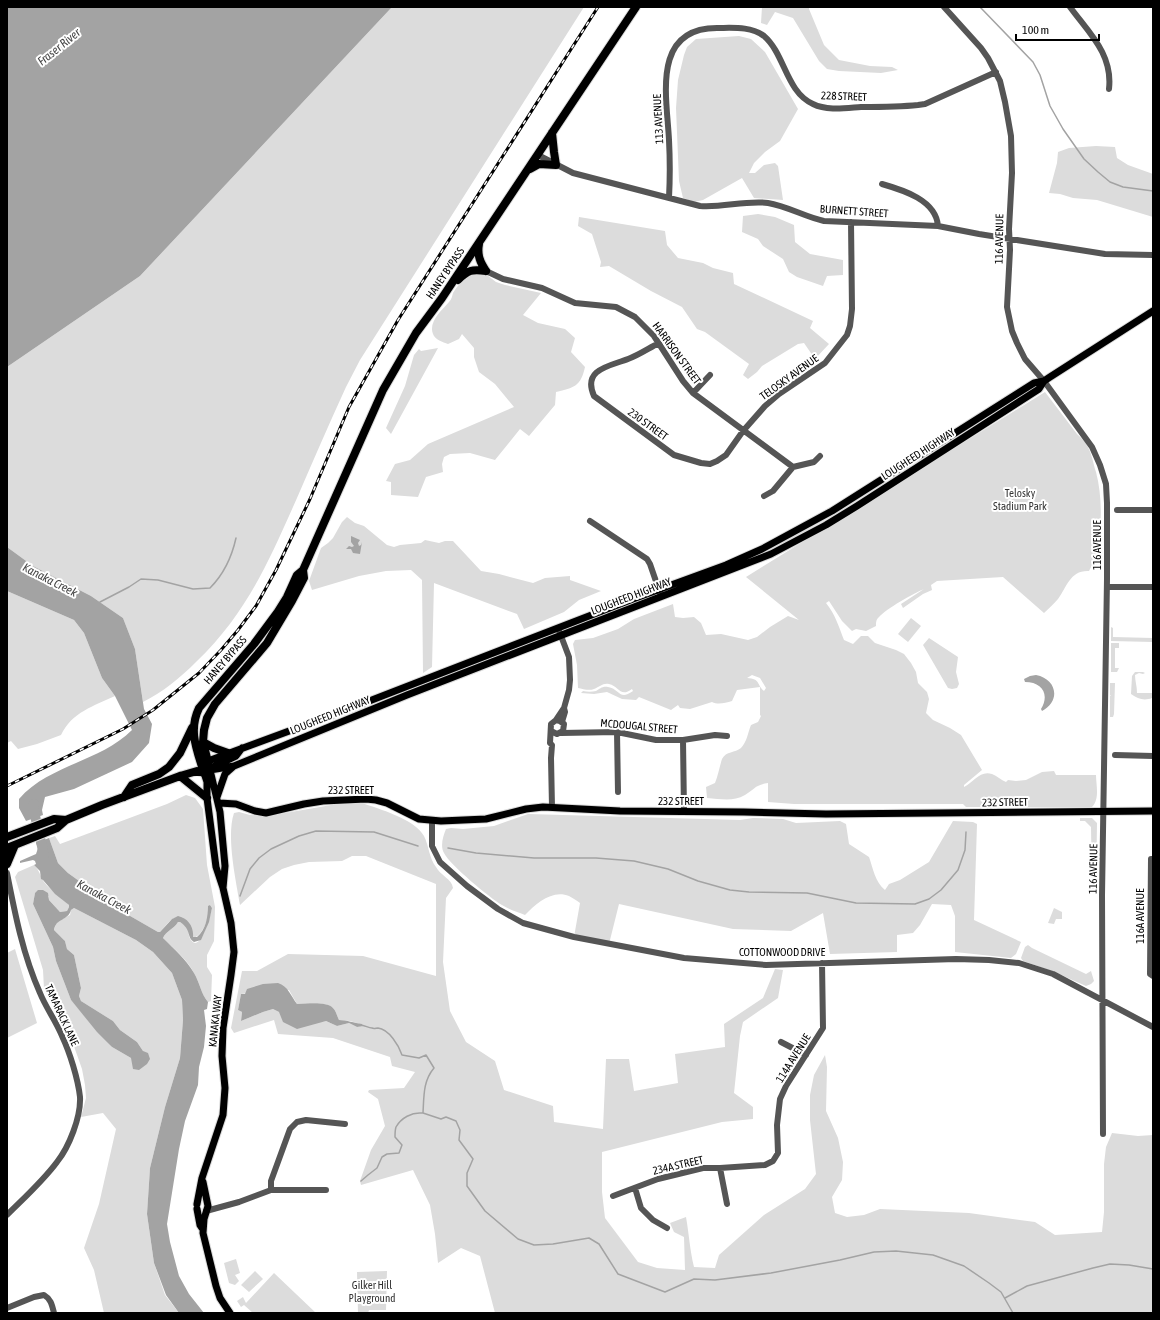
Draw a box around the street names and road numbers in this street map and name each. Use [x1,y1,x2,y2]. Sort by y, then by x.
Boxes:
street label: 228 STREET [821,89,867,103]
street label: 113 AVENUE [651,93,665,144]
street label: BURNETT STREET [819,203,889,219]
street label: 116 AVENUE [993,214,1005,264]
street label: HANEY BYPASS [424,245,467,301]
street label: HARRISON STREET [650,320,704,387]
street label: TELOSKY AVENUE [757,352,821,402]
street label: 230 STREET [626,406,670,443]
street label: LOUGHEED HIGHWAY [879,426,957,482]
street label: 116 AVENUE [1091,520,1103,570]
street label: LOUGHEED HIGHWAY [589,575,673,617]
street label: HANEY BYPASS [201,634,249,686]
street label: LOUGHEED HIGHWAY [288,693,372,737]
street label: MCDOUGAL STREET [600,717,678,735]
street label: 232 STREET [328,784,374,796]
street label: 232 STREET [658,795,704,807]
street label: 232 STREET [982,796,1028,808]
street label: 116 AVENUE [1087,844,1099,894]
street label: 116A AVENUE [1134,888,1146,944]
street label: COTTONWOOD DRIVE [739,946,825,958]
street label: TAMARACK LANE [43,983,82,1048]
street label: KANAKA WAY [206,994,224,1048]
street label: 114A AVENUE [773,1031,813,1085]
street label: 234A STREET [652,1153,705,1177]

